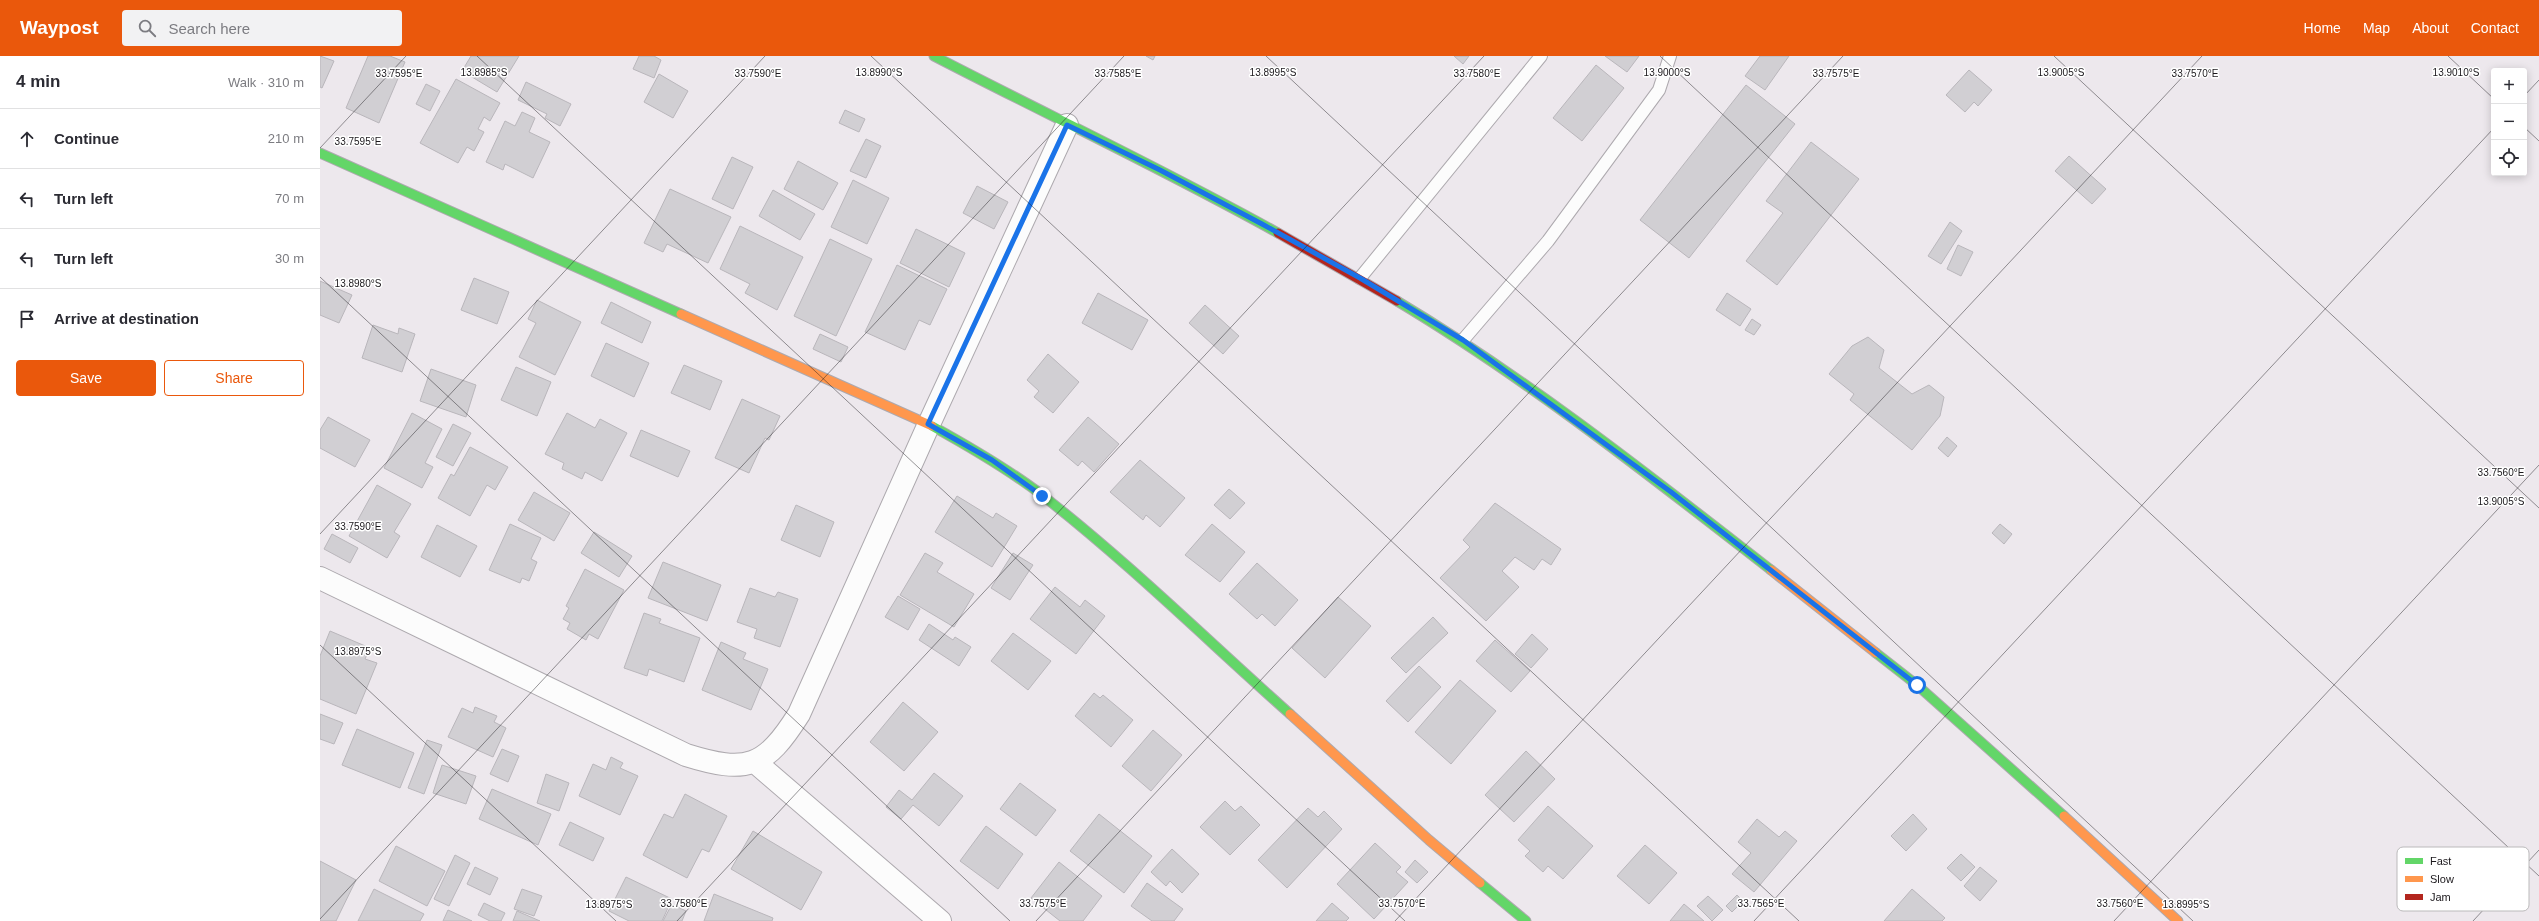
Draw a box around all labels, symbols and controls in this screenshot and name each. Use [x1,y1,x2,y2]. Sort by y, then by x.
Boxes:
search box [122,10,402,46]
text: Waypost [20,17,98,38]
icon: search [136,17,158,39]
text: Search here [168,20,250,37]
text: Home [2304,20,2341,36]
text: Map [2363,20,2390,36]
text: About [2412,20,2449,36]
text: Contact [2471,20,2519,36]
text: 13.8985°S [461,67,508,78]
text: 13.8990°S [856,67,903,78]
text: 13.8995°S [1250,67,1297,78]
text: 13.9000°S [1644,67,1691,78]
text: 13.9005°S [2038,67,2085,78]
text: 13.9010°S [2433,67,2480,78]
text: 33.7595°E [376,68,423,79]
text: 33.7590°E [735,68,782,79]
text: 33.7585°E [1095,68,1142,79]
text: 33.7580°E [1454,68,1501,79]
text: 33.7575°E [1813,68,1860,79]
text: 33.7570°E [2172,68,2219,79]
map controls [2491,68,2527,176]
button: + [2491,68,2527,104]
text: 4 min [16,72,60,91]
text: Walk · 310 m [228,75,304,90]
button: − [2491,104,2527,140]
icon: ahead [16,128,38,150]
text: Continue [54,130,119,147]
text: 210 m [268,131,304,146]
text: 33.7595°E [335,136,382,147]
button: locate [2491,140,2527,176]
icon: left [16,188,38,210]
text: Turn left [54,190,113,207]
text: 70 m [275,191,304,206]
icon: left [16,248,38,270]
text: Turn left [54,250,113,267]
text: 30 m [275,251,304,266]
text: 13.8980°S [335,278,382,289]
icon: arrive [16,308,38,330]
text: Arrive at destination [54,310,199,327]
button: Save [16,360,156,396]
button: Share [164,360,304,396]
text: 33.7560°E [2478,467,2525,478]
route end [1033,487,1051,505]
text: 13.9005°S [2478,496,2525,507]
text: 33.7590°E [335,521,382,532]
text: 13.8975°S [335,646,382,657]
route start [1908,676,1926,694]
legend [2397,847,2529,911]
text: Fast [2430,855,2451,867]
text: Slow [2430,873,2454,885]
text: Jam [2430,891,2451,903]
text: 33.7580°E [661,898,708,909]
text: 33.7575°E [1020,898,1067,909]
text: 33.7570°E [1379,898,1426,909]
text: 33.7565°E [1738,898,1785,909]
text: 33.7560°E [2097,898,2144,909]
text: 13.8975°S [586,899,633,910]
text: 13.8995°S [2163,899,2210,910]

